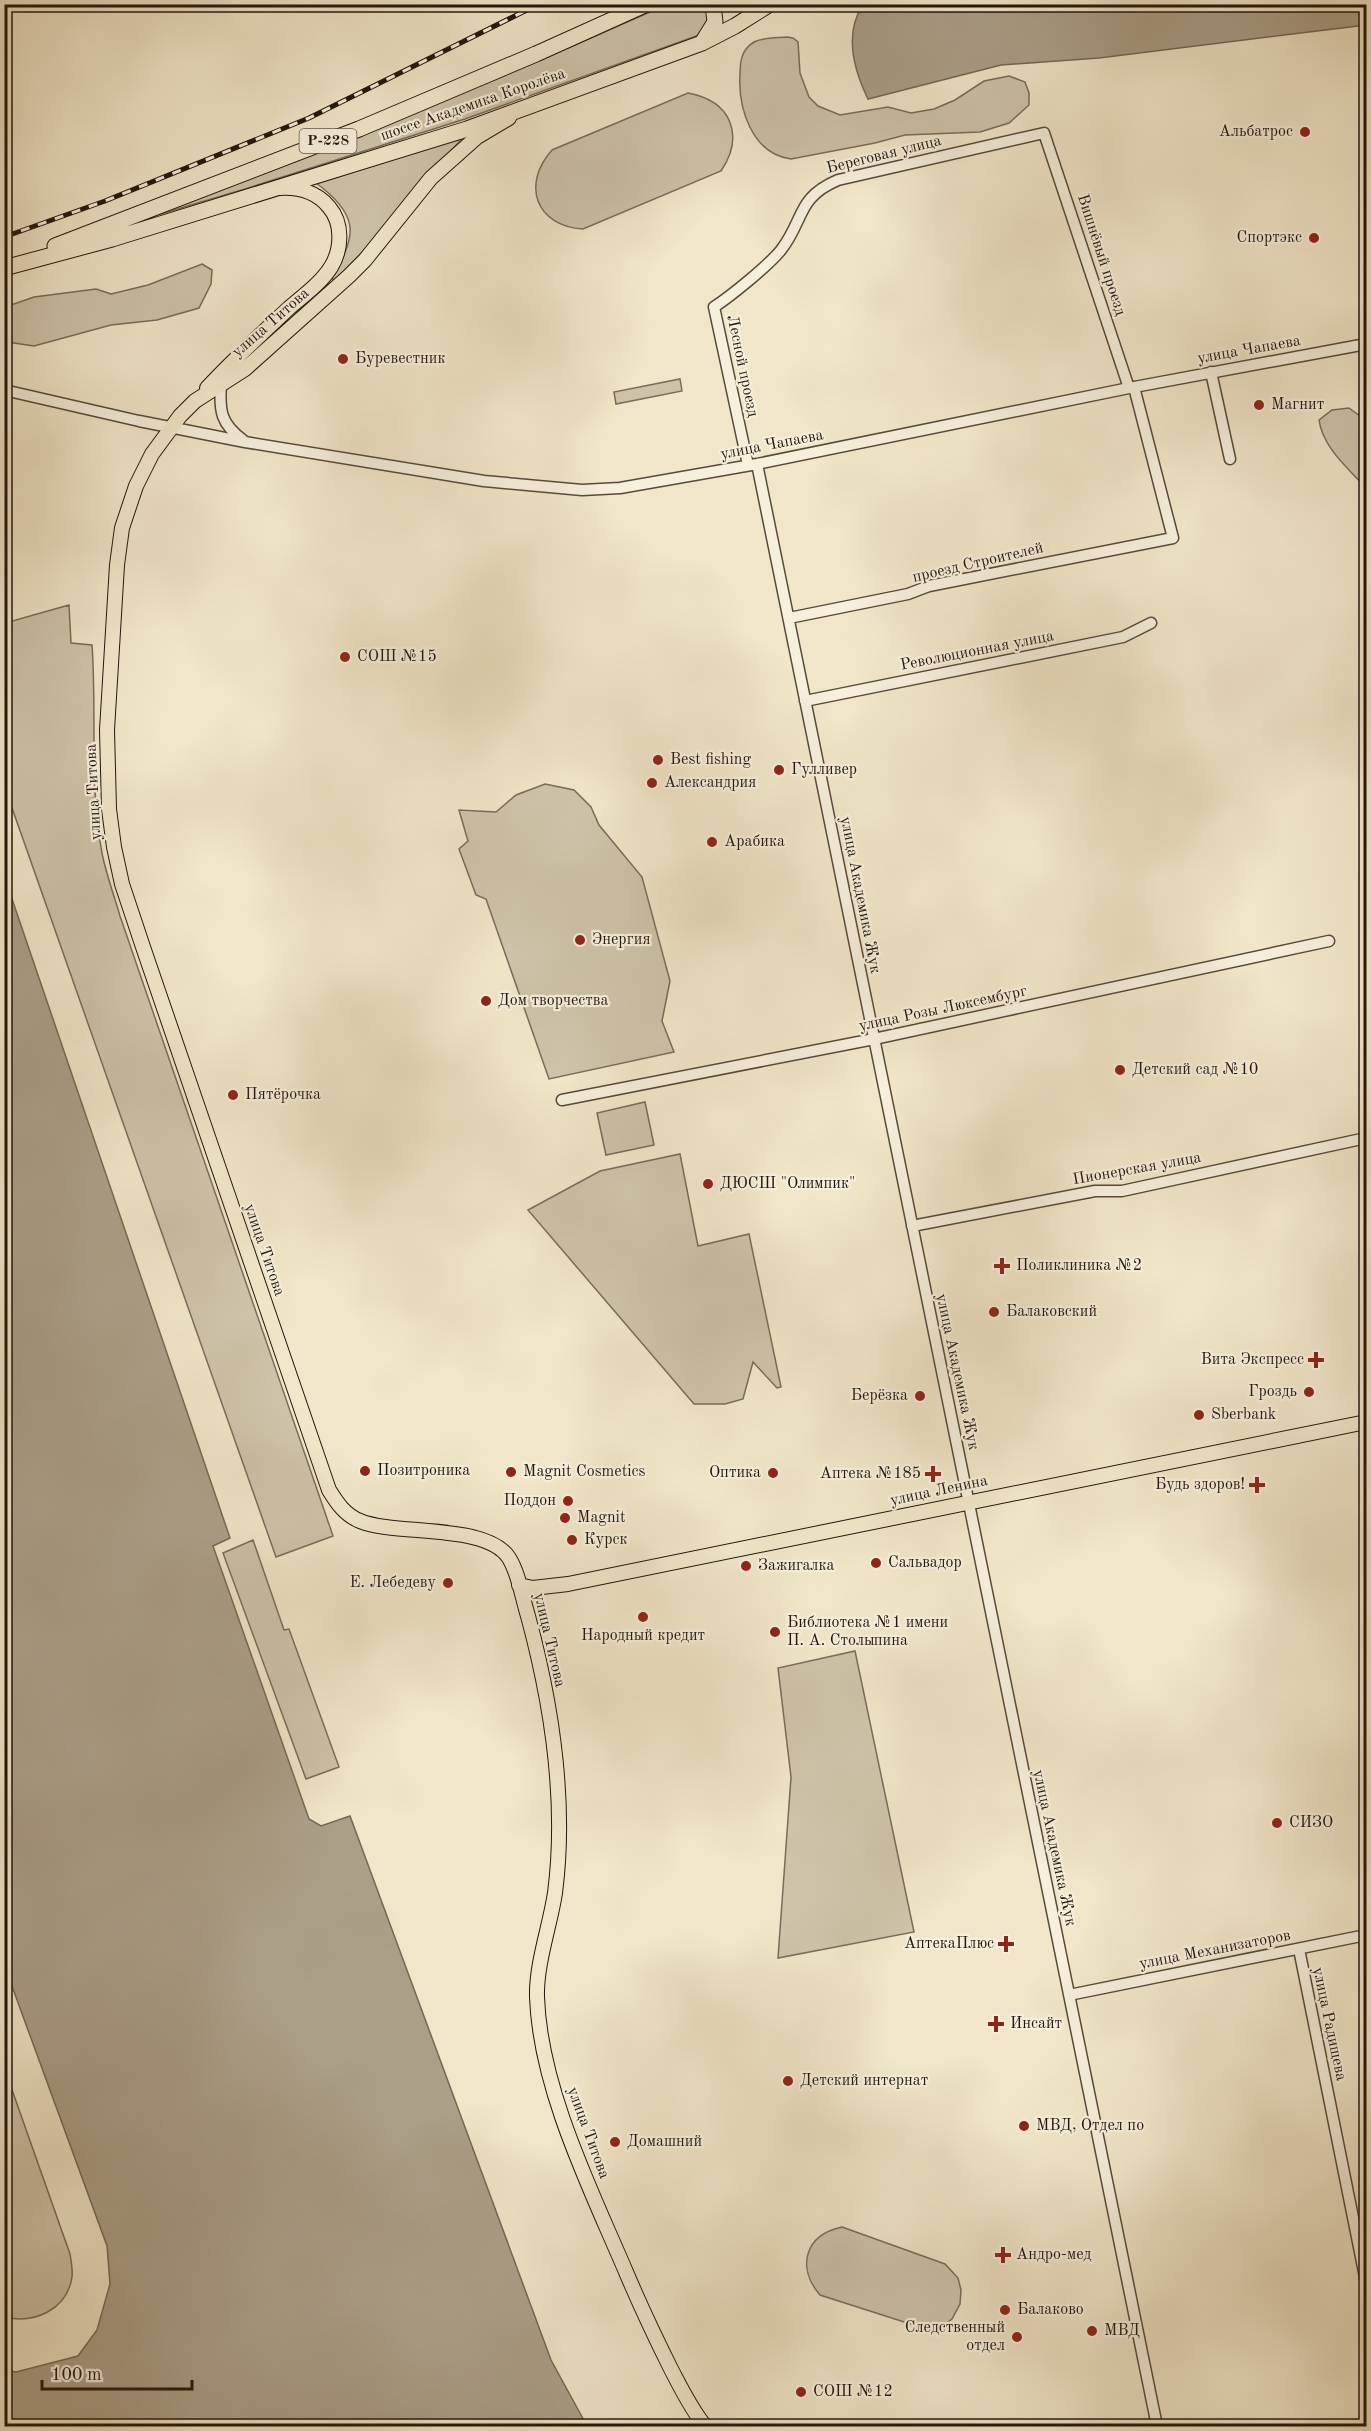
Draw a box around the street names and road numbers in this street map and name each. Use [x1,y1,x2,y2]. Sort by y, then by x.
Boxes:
street label: шоссе Академика Королёва [379,66,568,144]
road number: Р-228 [300,129,356,153]
street label: Береговая улица [825,133,943,177]
street label: Вишнёвый проезд [1074,192,1128,318]
street label: улица Титова [229,285,313,361]
street label: Лесной проезд [723,314,761,419]
street label: улица Чапаева [1196,333,1302,367]
street label: улица Чапаева [719,427,825,463]
street label: проезд Строителей [911,540,1045,586]
street label: Революционная улица [899,628,1055,674]
street label: улица Титова [83,743,105,841]
street label: улица Академика Жук [837,815,883,975]
street label: улица Розы Люксембург [857,983,1029,1035]
street label: Пионерская улица [1071,1150,1203,1188]
street label: улица Титова [241,1202,287,1298]
street label: улица Академика Жук [933,1292,981,1452]
street label: улица Ленина [889,1473,989,1509]
street label: улица Титова [530,1591,568,1689]
street label: улица Академика Жук [1030,1768,1078,1928]
street label: улица Механизаторов [1138,1927,1292,1973]
street label: улица Радищева [1309,1966,1349,2082]
street label: улица Титова [564,2085,612,2181]

